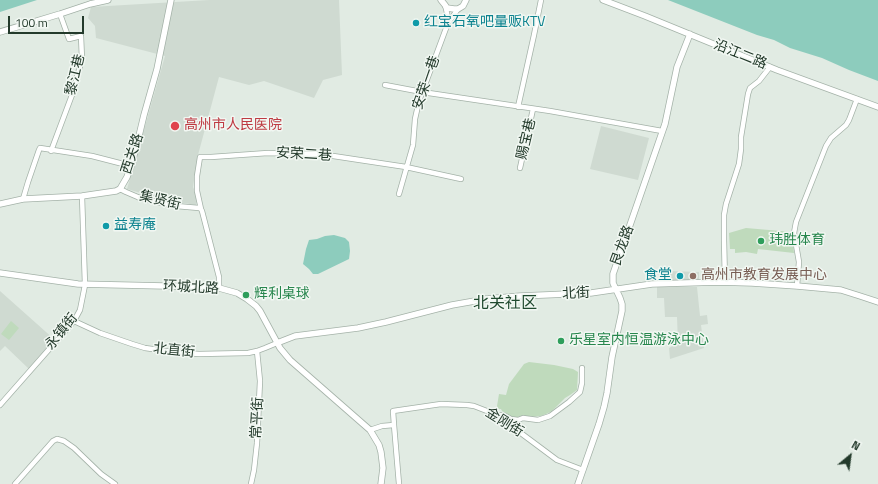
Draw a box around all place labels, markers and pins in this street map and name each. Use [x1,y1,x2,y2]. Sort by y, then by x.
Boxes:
place label: 红宝石氧吧量贩KTV [424,15,545,31]
marker: 红宝石氧吧量贩KTV [411,18,421,28]
place label: 高州市人民医院 [184,118,282,134]
marker: 高州市人民医院 [169,120,181,132]
place label: 益寿庵 [114,218,156,234]
marker: 益寿庵 [101,221,111,231]
place label: 玮胜体育 [769,233,825,249]
marker: 玮胜体育 [756,236,766,246]
place label: 食堂 [644,268,672,284]
place label: 高州市教育发展中心 [701,268,827,284]
marker: 食堂 [675,271,685,281]
marker: 高州市教育发展中心 [688,271,698,281]
place label: 辉利桌球 [254,287,310,303]
marker: 辉利桌球 [241,290,251,300]
place label: 乐星室内恒温游泳中心 [569,333,709,349]
marker: 乐星室内恒温游泳中心 [556,336,566,346]

